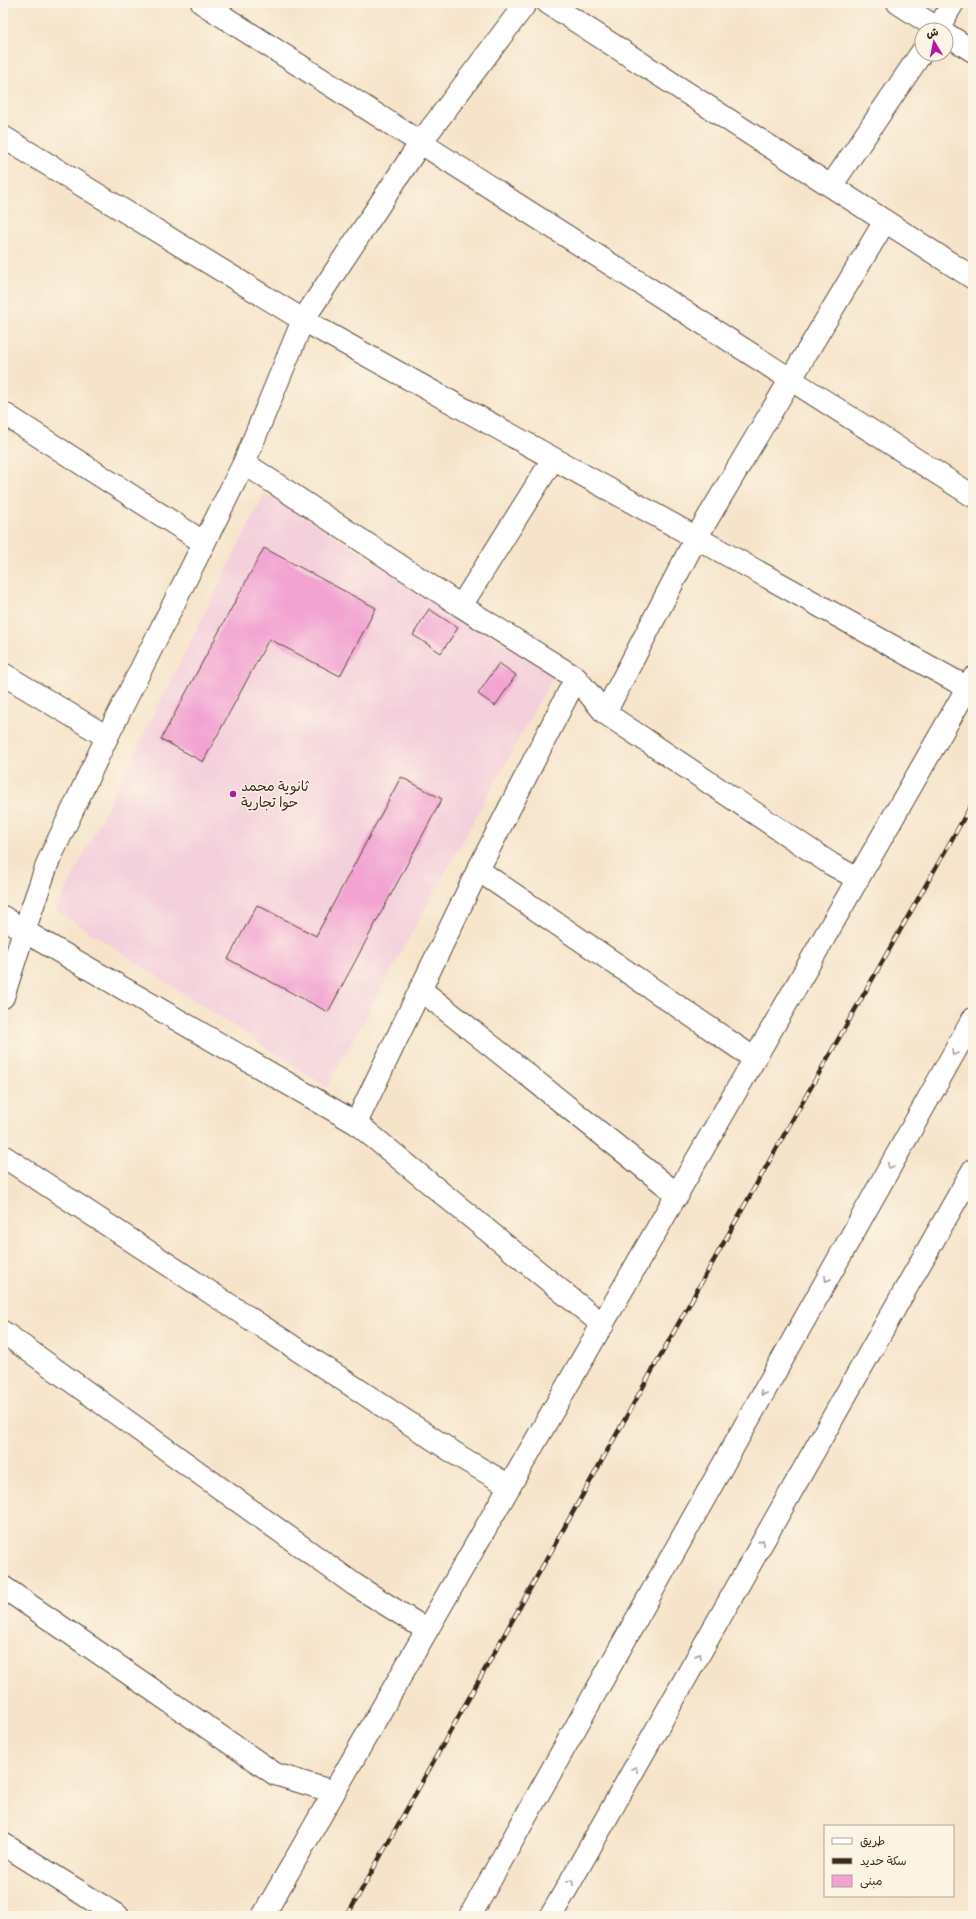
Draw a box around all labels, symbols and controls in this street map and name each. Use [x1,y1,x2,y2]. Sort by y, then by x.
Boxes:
north arrow [914,22,954,62]
text: ش [925,25,939,40]
place label: ثانوية محمد حوا تجارية [241,778,310,811]
marker: ثانوية محمد حوا تجارية [228,789,238,799]
one-way arrow [951,1049,959,1056]
one-way arrow [888,1162,895,1169]
one-way arrow [824,1275,831,1283]
one-way arrow [761,1389,768,1396]
one-way arrow [758,1539,765,1547]
one-way arrow [694,1653,701,1660]
one-way arrow [630,1766,637,1773]
legend [824,1825,954,1897]
text: طريق [860,1834,885,1848]
text: سكة حديد [860,1854,907,1868]
text: مبنى [860,1874,883,1889]
one-way arrow [566,1879,573,1886]

